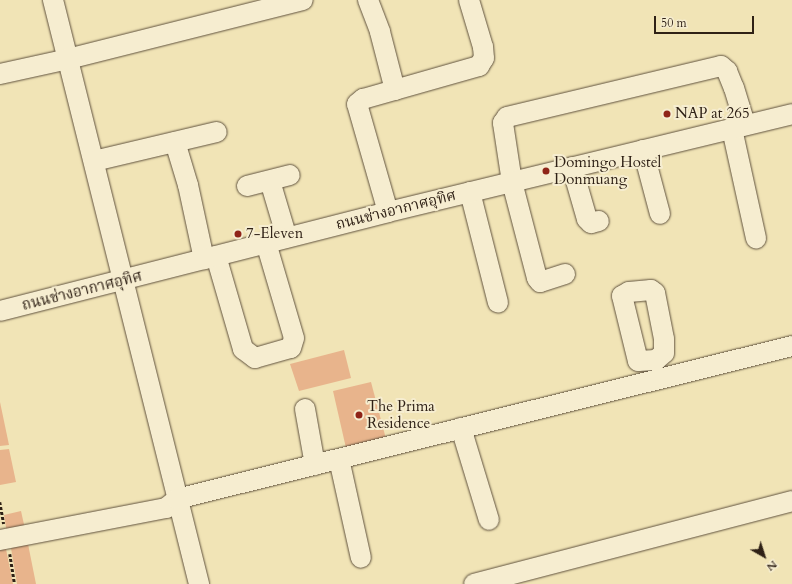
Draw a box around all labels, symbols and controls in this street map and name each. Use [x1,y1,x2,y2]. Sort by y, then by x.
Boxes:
scale bar [656,8,756,34]
text: 50 m [661,15,687,31]
place label: NAP at 265 [675,105,750,123]
marker: NAP at 265 [662,109,672,119]
place label: Domingo Hostel Donmuang [554,153,661,188]
marker: Domingo Hostel Donmuang [541,166,551,176]
street label: ถนนช่างอากาศอุทิศ [334,186,458,234]
place label: 7-Eleven [246,225,303,243]
marker: 7-Eleven [233,229,243,239]
street label: ถนนช่างอากาศอุทิศ [20,267,144,315]
place label: The Prima Residence [367,397,435,432]
marker: The Prima Residence [354,410,364,420]
north arrow [744,536,784,576]
text: N [763,557,780,575]

